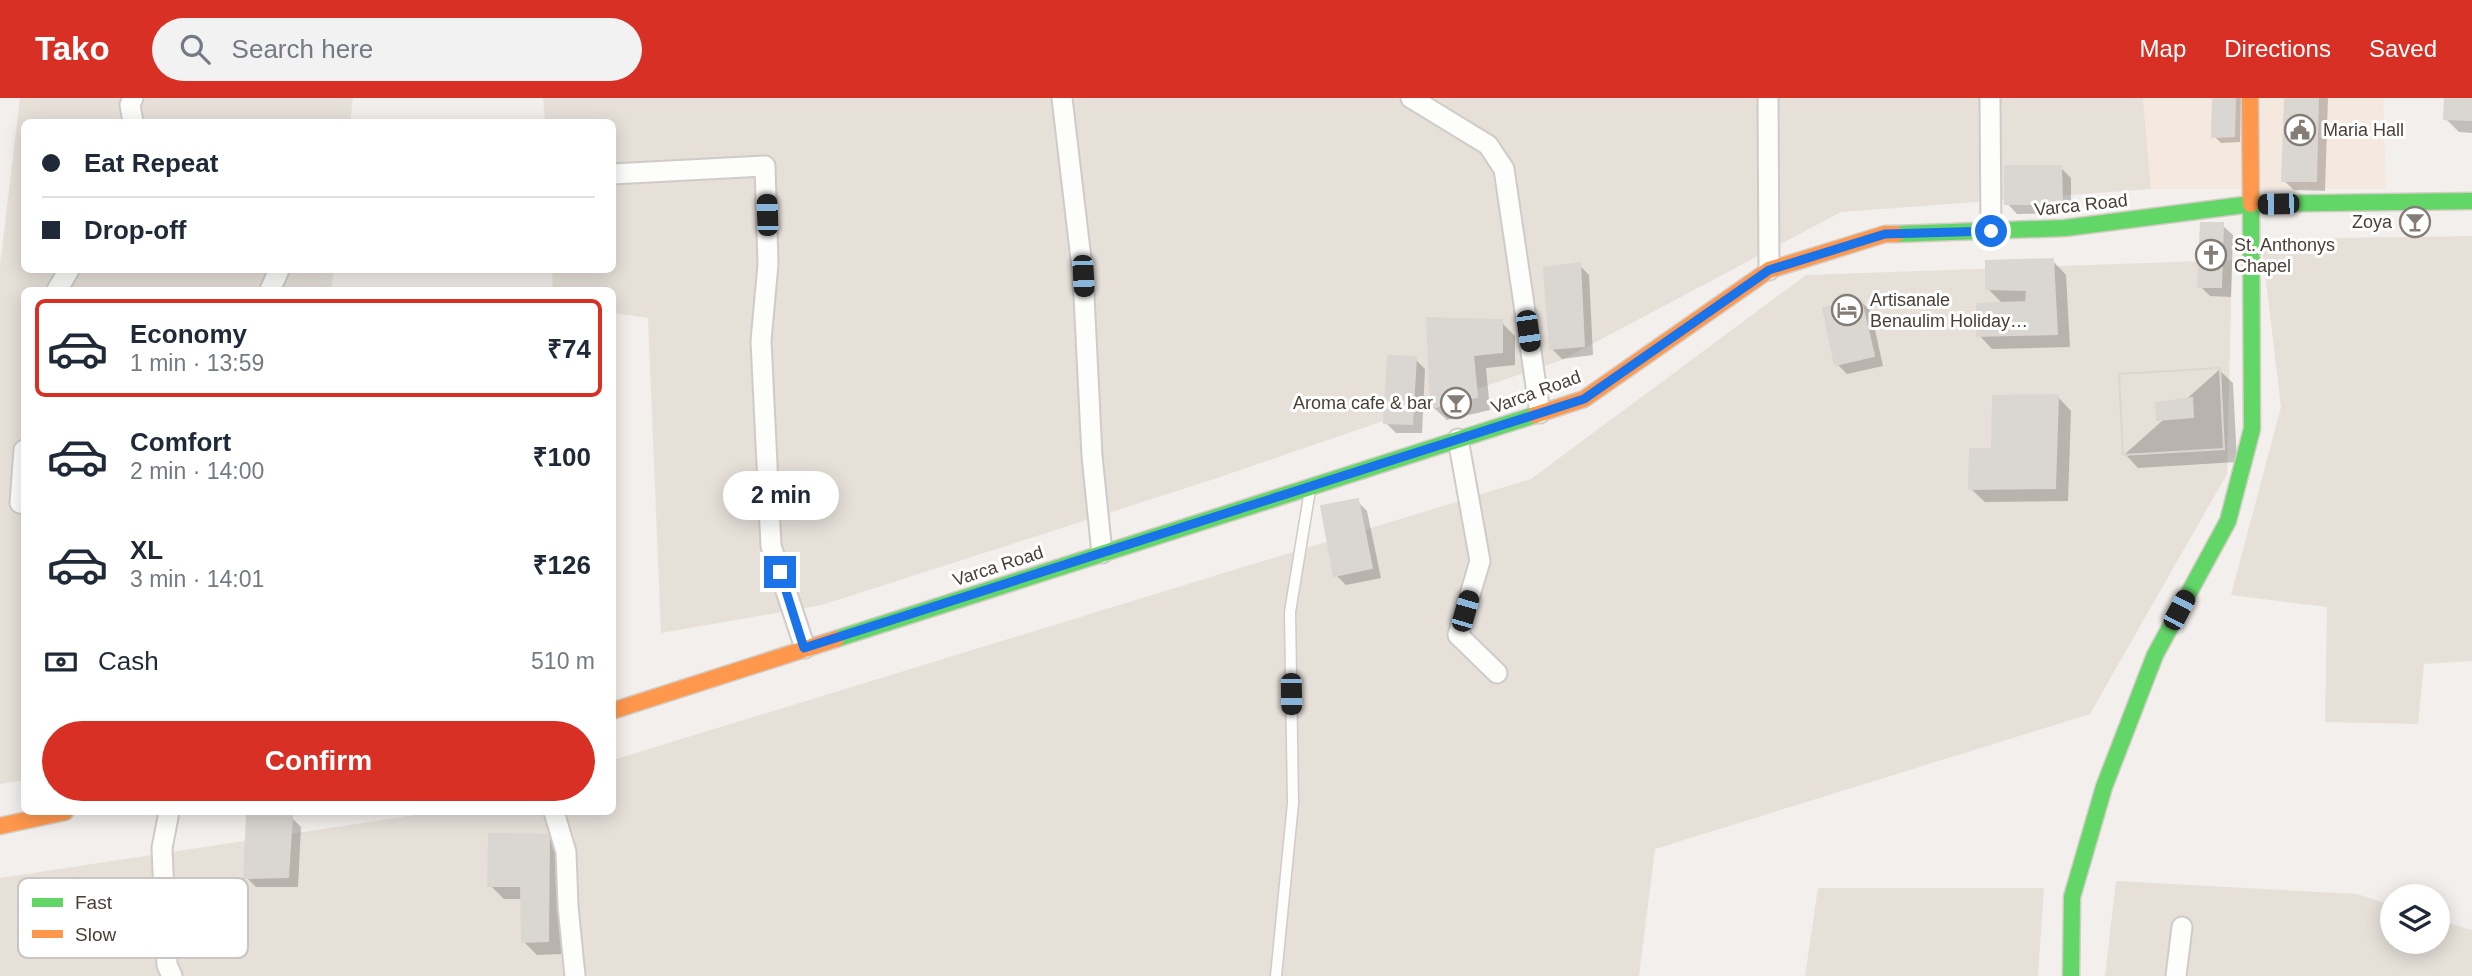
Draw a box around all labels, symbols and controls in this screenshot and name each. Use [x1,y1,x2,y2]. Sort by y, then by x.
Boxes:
search box [152,18,642,81]
text: Tako [35,30,110,67]
icon: search [176,30,214,68]
text: Search here [232,34,373,64]
text: Map [2140,35,2186,62]
text: Directions [2224,35,2331,62]
text: Saved [2369,35,2437,62]
public building icon: Maria Hall [2283,113,2317,147]
place label: Maria Hall [2323,120,2404,140]
text: Eat Repeat [84,148,218,178]
street label: Varca Road [2033,190,2129,220]
car [2257,193,2300,215]
car [756,194,779,236]
bar icon: Zoya [2398,205,2432,239]
place label: Zoya [2352,212,2393,232]
text: Drop-off [84,215,187,245]
route start [1975,215,2007,247]
place label: St. Anthonys Chapel [2234,235,2335,276]
church icon: St. Anthonys Chapel [2194,238,2228,272]
car [1072,254,1095,298]
place label: Artisanale Benaulim Holiday… [1870,290,2028,331]
hotel icon: Artisanale Benaulim Holiday… [1830,293,1864,327]
car [1515,309,1542,353]
icon: car [46,317,109,380]
text: Economy [130,319,247,349]
text: ₹74 [547,334,591,364]
text: 1 min · 13:59 [130,350,264,376]
street label: Varca Road [1489,367,1583,417]
bar icon: Aroma cafe & bar [1439,386,1473,420]
place label: Aroma cafe & bar [1293,393,1433,413]
icon: car [46,425,109,488]
text: Comfort [130,427,231,457]
text: ₹100 [533,442,591,472]
text: 2 min · 14:00 [130,458,264,484]
callout: 2 min [722,470,838,519]
text: 2 min [751,482,811,508]
icon: car [46,533,109,596]
text: XL [130,535,163,565]
street label: Varca Road [950,542,1046,590]
text: ₹126 [533,550,591,580]
route end [764,556,796,588]
text: 3 min · 14:01 [130,566,264,592]
car [2160,587,2199,633]
car [1450,588,1481,634]
icon: cash [42,643,80,681]
text: Cash [98,646,159,676]
text: 510 m [531,648,595,674]
car [1281,673,1302,715]
button: Confirm [42,721,595,801]
legend [18,878,248,958]
map controls [2380,884,2450,954]
button: layers [2380,884,2450,954]
text: Fast [75,892,113,913]
text: Slow [75,924,116,945]

